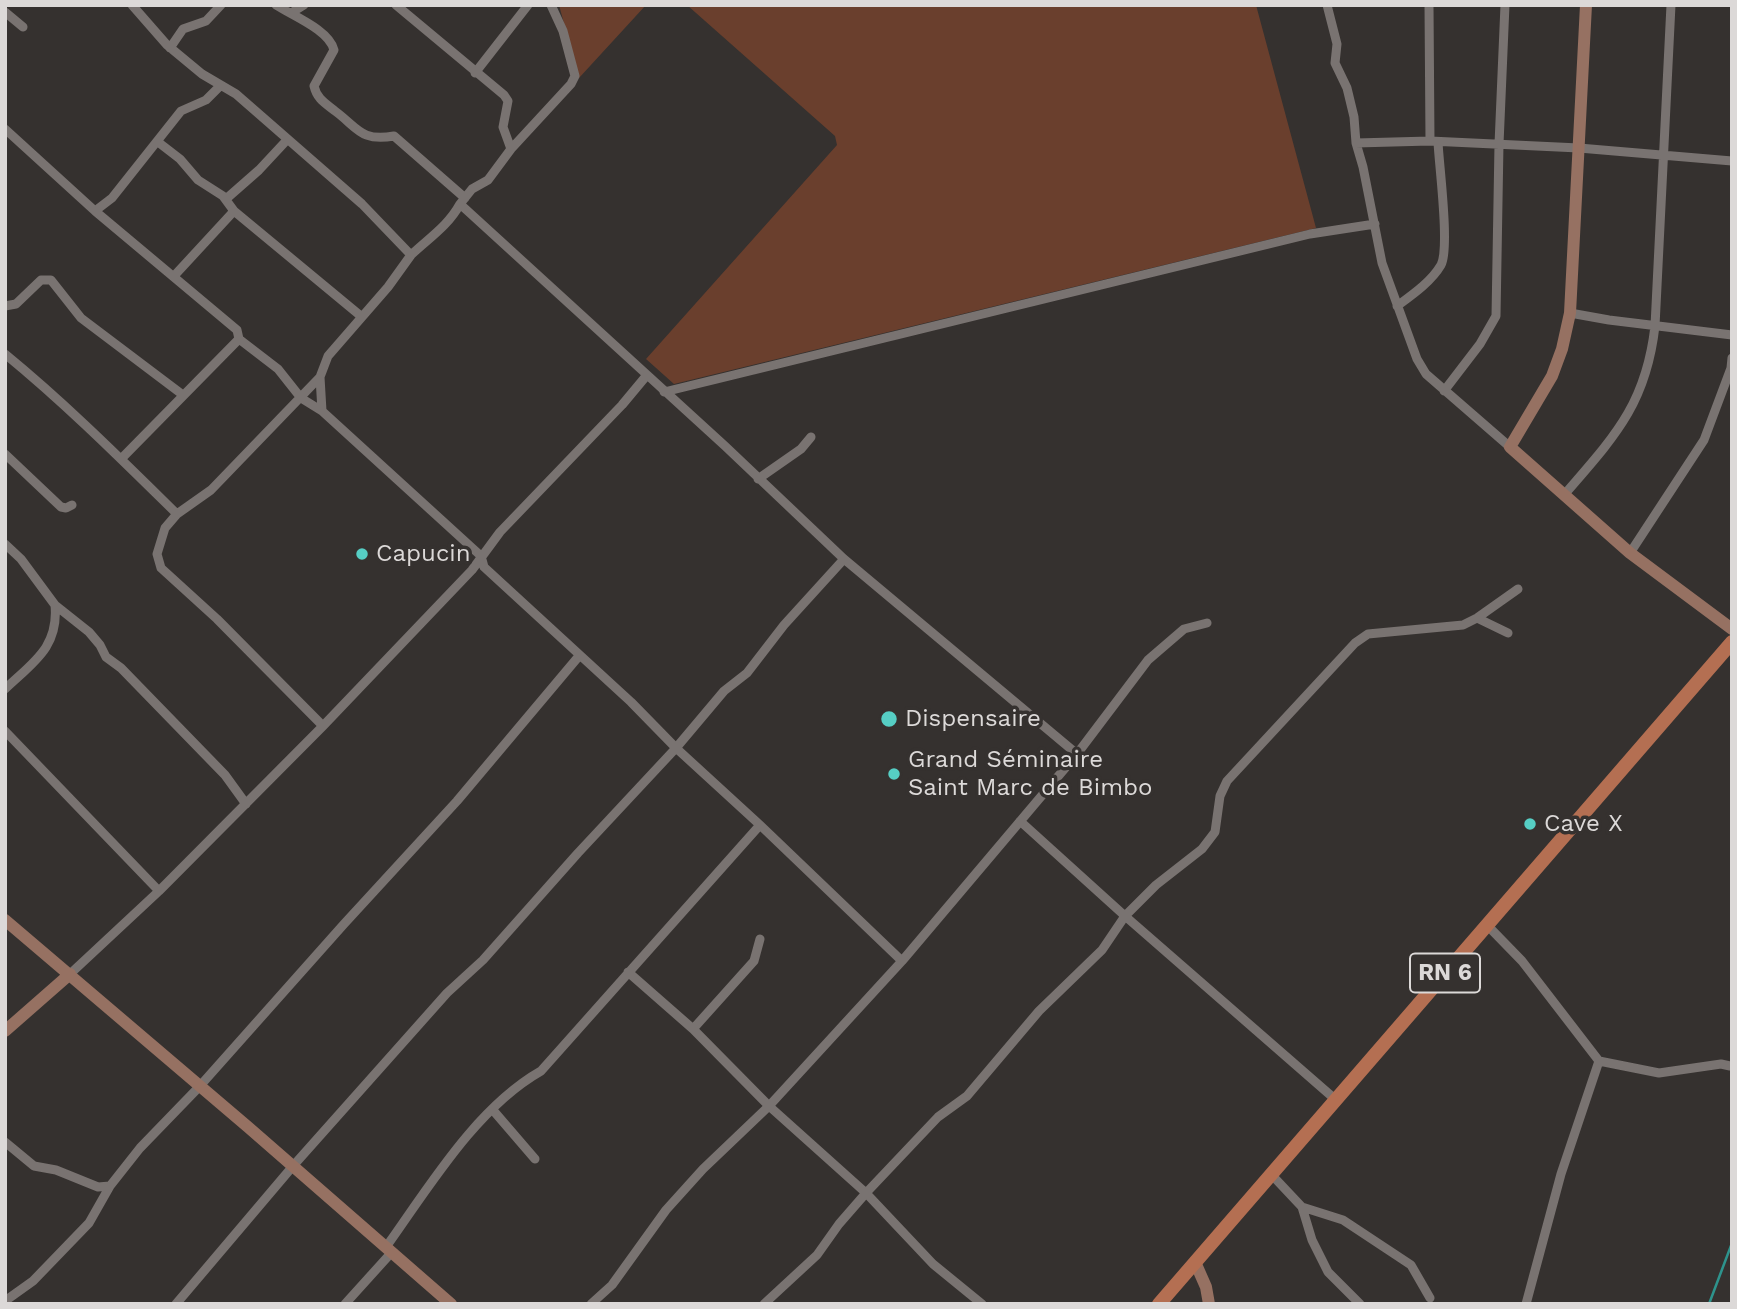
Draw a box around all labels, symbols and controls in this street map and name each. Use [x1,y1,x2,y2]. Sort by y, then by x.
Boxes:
place label: Capucin [376,540,471,568]
marker: Capucin [354,546,370,562]
place label: Dispensaire [905,705,1041,733]
marker: Dispensaire [879,709,899,729]
place label: Grand Séminaire Saint Marc de Bimbo [908,746,1152,802]
marker: Grand Séminaire Saint Marc de Bimbo [886,766,902,782]
place label: Cave X [1544,810,1623,838]
marker: Cave X [1522,816,1538,832]
road number: RN 6 [1410,954,1480,992]

